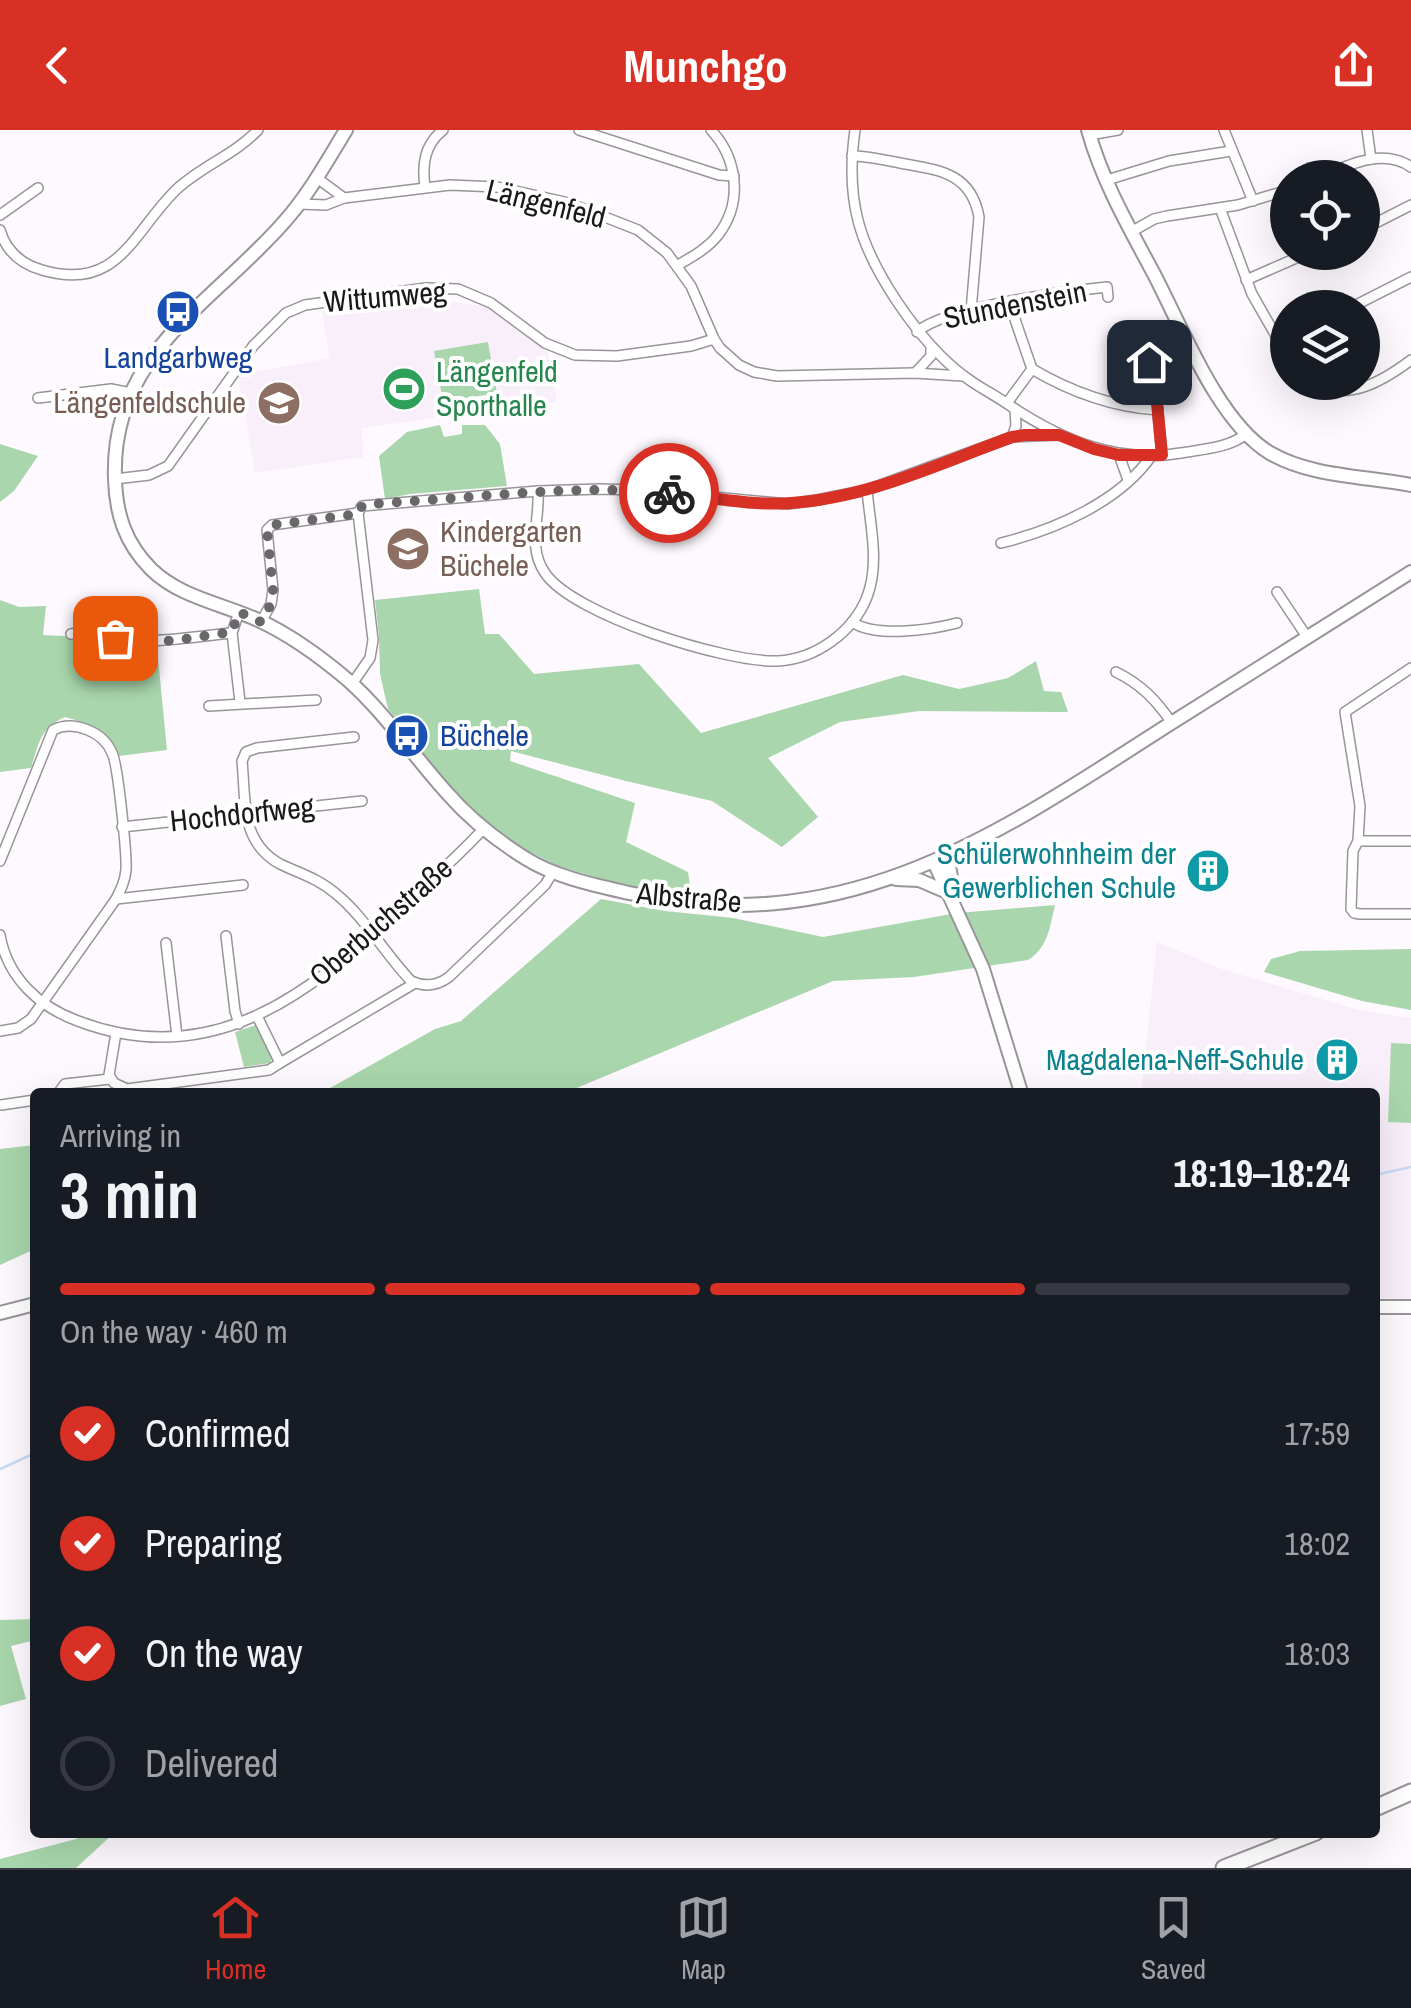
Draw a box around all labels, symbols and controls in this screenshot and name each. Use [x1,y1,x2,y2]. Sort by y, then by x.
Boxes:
text: Munchgo [624,35,787,96]
icon: back [30,38,85,93]
icon: share [1326,38,1381,93]
map controls [1270,160,1380,400]
button: locate [1270,160,1380,270]
street label: Längenfeld [482,169,610,237]
street label: Wittumweg [322,271,448,321]
street label: Stundenstein [940,271,1090,337]
bus stop icon: Landgarbweg [155,289,201,335]
button: layers [1270,290,1380,400]
pin [1107,320,1192,405]
icon: home [1122,335,1177,390]
place label: Landgarbweg [103,337,253,377]
place label: Längenfeld Sporthalle [436,351,558,425]
sports icon: Längenfeld Sporthalle [381,366,427,412]
school or university icon: Längenfeldschule [256,380,302,426]
place label: Längenfeldschule [53,382,246,422]
courier [619,443,719,543]
icon: bike [642,466,697,521]
place label: Kindergarten Büchele [440,511,582,585]
school or university icon: Kindergarten Büchele [385,526,431,572]
pin [73,596,158,681]
icon: bag [88,611,143,666]
bus stop icon: Büchele [384,713,430,759]
place label: Büchele [440,715,529,755]
street label: Hochdorfweg [168,786,316,840]
place label: Schülerwohnheim der Gewerblichen Schule [937,833,1177,907]
street label: Oberbuchstraße [300,848,461,995]
building icon: Schülerwohnheim der Gewerblichen Schule [1185,848,1231,894]
street label: Albstraße [634,872,743,922]
building icon: Magdalena-Neff-Schule [1314,1037,1360,1083]
place label: Magdalena-Neff-Schule [1046,1039,1304,1079]
text: Arriving in [60,1114,181,1157]
text: 18:19–18:24 [1173,1148,1350,1199]
text: 3 min [60,1151,199,1238]
text: On the way · 460 m [60,1310,288,1353]
icon: check [60,1406,115,1461]
text: Confirmed [145,1408,290,1459]
text: 17:59 [1284,1412,1350,1455]
icon: check [60,1516,115,1571]
text: Preparing [145,1518,282,1569]
text: 18:02 [1284,1522,1350,1565]
icon: check [60,1626,115,1681]
text: On the way [145,1628,303,1679]
text: 18:03 [1284,1632,1350,1675]
text: Delivered [145,1738,278,1789]
tab: Home [205,1890,266,1988]
tab: Map [676,1890,731,1988]
tab: Saved [1141,1890,1206,1988]

